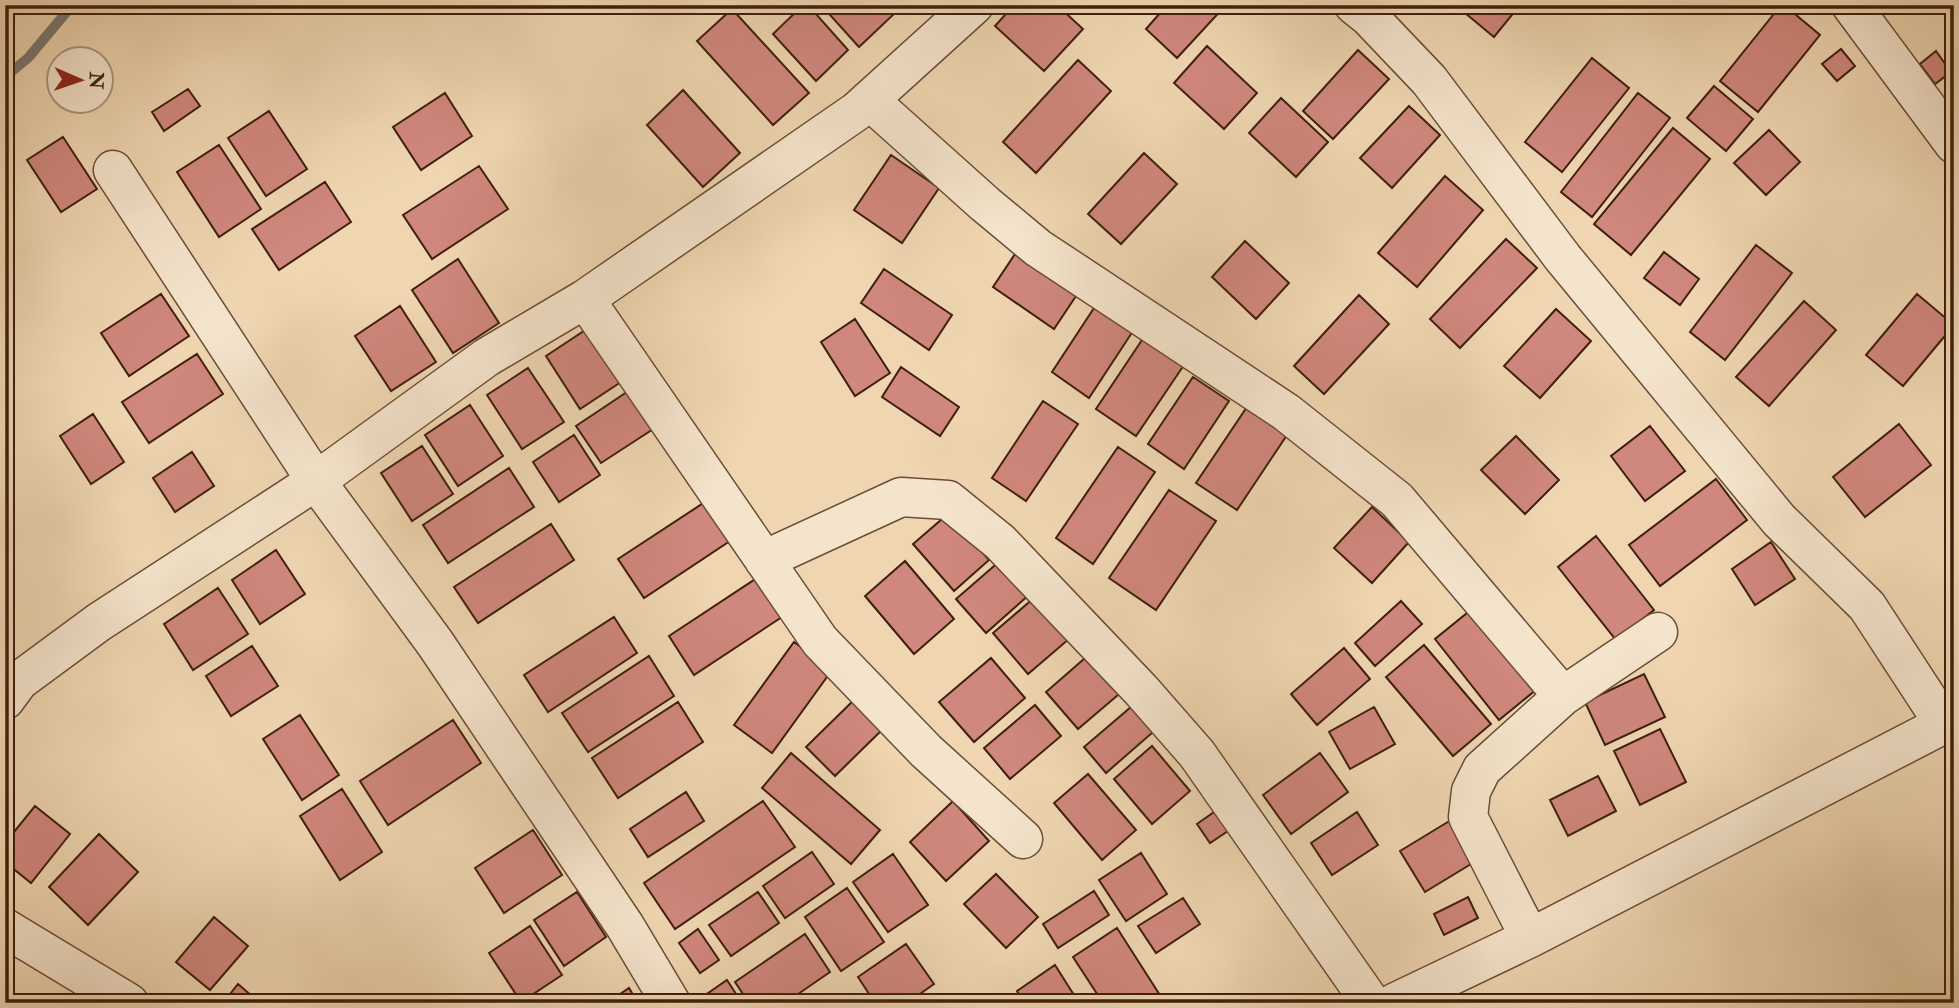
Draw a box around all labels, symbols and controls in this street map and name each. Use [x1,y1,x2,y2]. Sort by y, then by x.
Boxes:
north arrow [46,46,116,116]
text: N [84,71,108,90]

